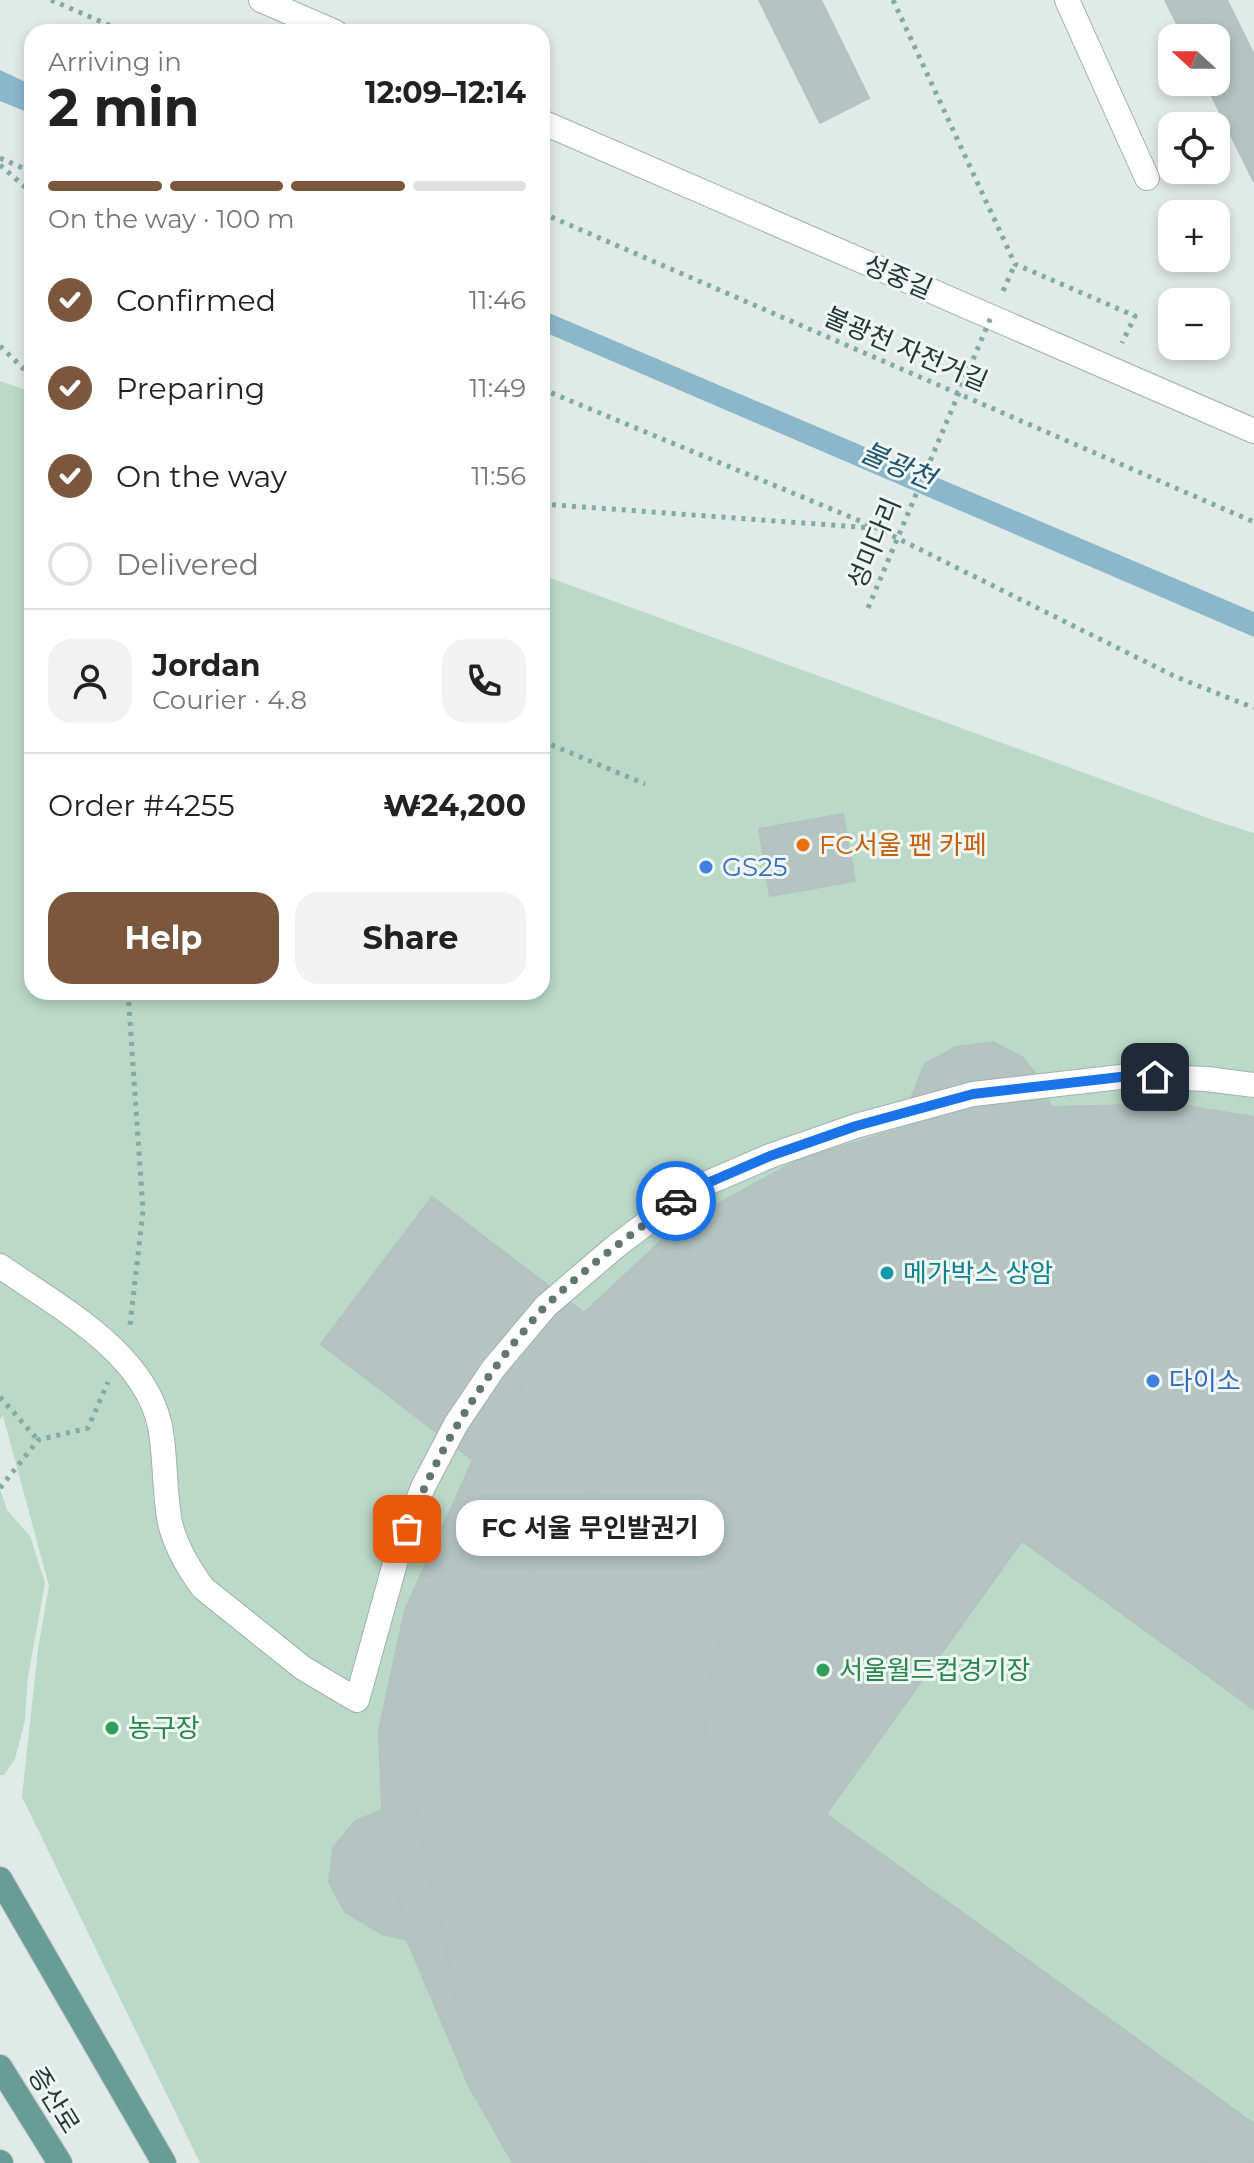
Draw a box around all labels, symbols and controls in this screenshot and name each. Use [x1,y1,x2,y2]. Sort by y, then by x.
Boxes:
north arrow [1158,24,1230,96]
map controls [1158,24,1230,360]
text: Arriving in [48,46,182,78]
text: 12:09–12:14 [365,74,526,111]
text: 2 min [48,76,200,139]
button: locate [1158,112,1230,184]
button: + [1158,200,1230,272]
text: On the way · 100 m [48,203,295,235]
street label: 성중길 [859,248,937,306]
icon: check [48,278,92,322]
text: Confirmed [116,282,276,319]
text: 11:46 [469,284,526,316]
button: − [1158,288,1230,360]
street label: 불광천 자전거길 [820,300,992,398]
icon: check [48,366,92,410]
text: Preparing [116,370,265,407]
text: 11:49 [469,372,526,404]
water label: 불광천 [856,434,943,497]
icon: check [48,454,92,498]
text: On the way [116,458,287,495]
text: 11:56 [471,460,526,492]
street label: 성미다리 [841,493,907,593]
text: Delivered [116,546,259,583]
button: person [48,639,132,723]
button: phone [442,639,526,723]
text: Jordan [152,647,261,684]
text: Courier · 4.8 [152,684,307,716]
text: Order #4255 [48,787,235,824]
text: ₩24,200 [384,787,526,824]
place label: FC서울 팬 카페 [819,829,987,861]
marker: FC서울 팬 카페 [794,836,812,854]
place label: GS25 [722,851,788,883]
marker: GS25 [697,858,715,876]
button: Help [48,892,279,984]
button: Share [295,892,526,984]
pin [1121,1043,1189,1111]
icon: home [1133,1055,1177,1099]
courier [636,1161,716,1241]
icon: car [654,1179,698,1223]
place label: 메가박스 상암 [903,1257,1053,1289]
marker: 메가박스 상암 [878,1264,896,1282]
place label: 다이소 [1169,1365,1241,1397]
marker: 다이소 [1144,1372,1162,1390]
pin [373,1495,441,1563]
callout: FC 서울 무인발권기 [455,1501,723,1557]
icon: bag [385,1507,429,1551]
text: FC 서울 무인발권기 [481,1512,699,1544]
place label: 서울월드컵경기장 [839,1654,1030,1686]
marker: 서울월드컵경기장 [814,1661,832,1679]
place label: 농구장 [128,1712,200,1744]
marker: 농구장 [103,1719,121,1737]
street label: 증산로 [21,2061,87,2139]

